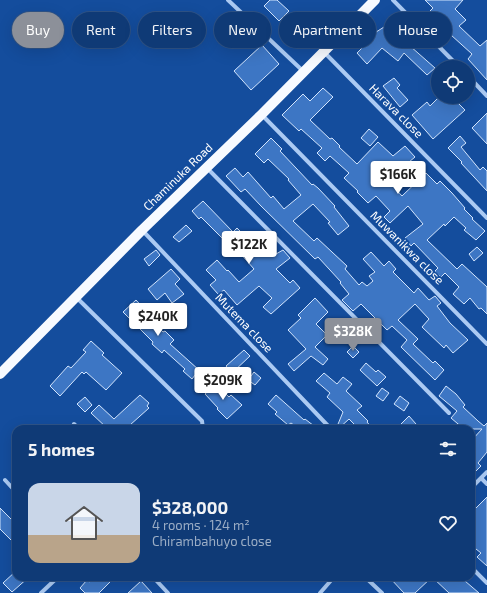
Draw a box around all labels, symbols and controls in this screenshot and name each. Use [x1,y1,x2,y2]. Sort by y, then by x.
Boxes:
chip: Buy [12,12,64,48]
chip: Rent [72,12,130,48]
chip: Filters [138,12,206,48]
chip: New [214,12,271,48]
chip: Apartment [279,12,376,48]
chip: House [384,12,452,48]
map controls [431,60,475,104]
button: locate [431,60,475,104]
street label: Harava close [367,80,427,140]
street label: Chaminuka Road [140,140,215,213]
pin: $166K [370,161,426,195]
text: $166K [380,166,416,182]
street label: Muwanikwa close [368,208,447,287]
pin: $122K [221,231,277,265]
text: $122K [231,236,267,252]
street label: Mutema close [213,290,276,355]
pin: $240K [130,303,186,337]
text: $240K [138,308,178,324]
pin: $328K [325,318,381,352]
text: $328K [334,323,372,339]
pin: $209K [195,367,251,401]
text: $209K [203,372,243,388]
icon: filters [437,438,459,460]
text: 5 homes [28,439,95,459]
text: $328,000 [152,497,228,517]
icon: home [60,499,108,547]
icon: heart [437,512,459,534]
text: 4 rooms · 124 m² [152,517,250,533]
text: Chirambahuyo close [152,533,272,549]

